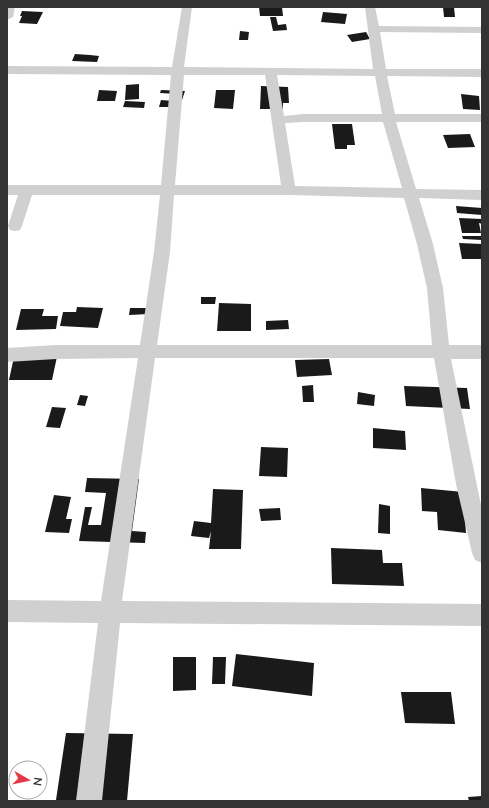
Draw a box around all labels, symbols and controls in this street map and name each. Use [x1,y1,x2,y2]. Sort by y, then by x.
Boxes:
north arrow [8,760,48,800]
text: N [31,776,45,787]

